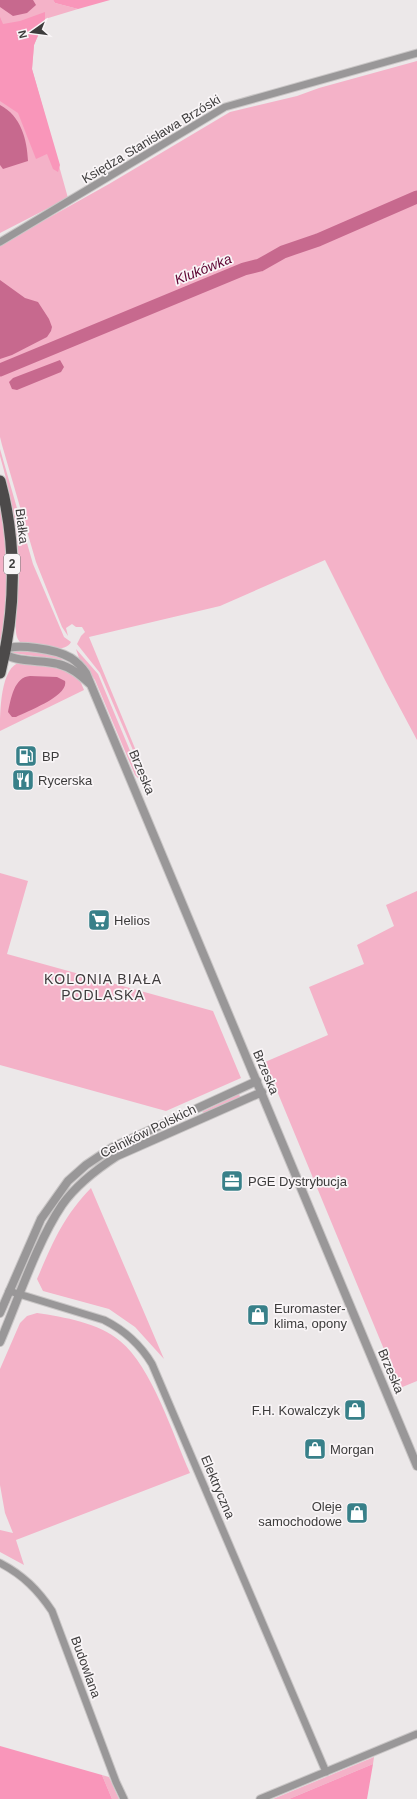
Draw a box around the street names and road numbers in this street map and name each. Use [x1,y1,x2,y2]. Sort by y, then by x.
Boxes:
street label: Księdza Stanisława Brzóski [79,92,223,186]
street label: Białka [12,508,32,545]
road number: 2 [4,554,20,574]
street label: Brzeska [126,747,158,797]
street label: Brzeska [250,1047,282,1097]
street label: Celników Polskich [98,1101,198,1161]
street label: Brzeska [375,1346,407,1396]
street label: Elektryczna [198,1453,238,1522]
street label: Budowlana [68,1634,104,1701]

